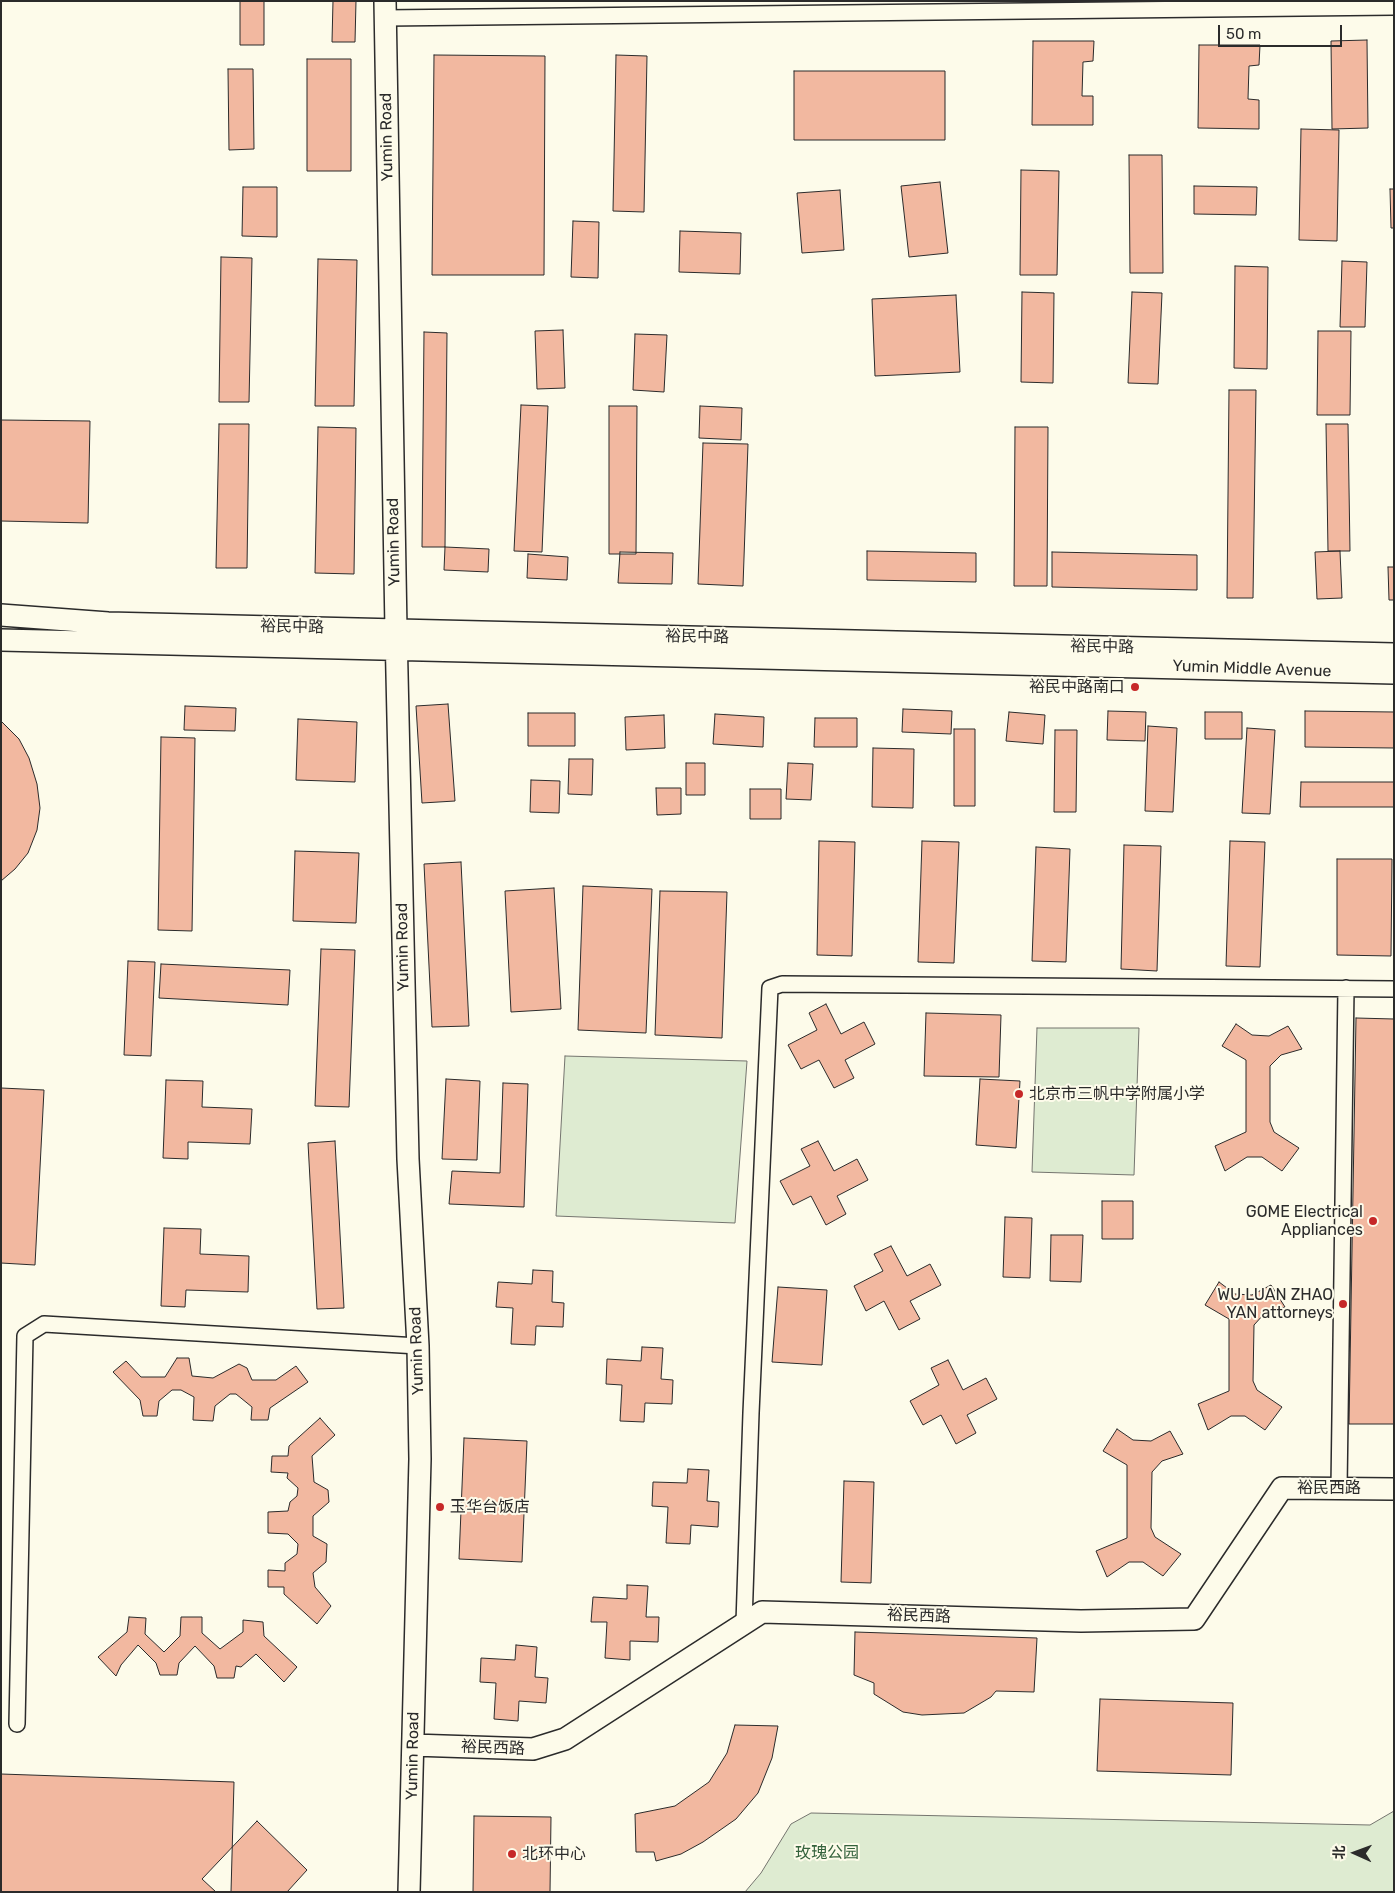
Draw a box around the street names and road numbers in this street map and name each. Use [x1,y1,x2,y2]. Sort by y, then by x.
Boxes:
street label: Yumin Road [377,93,397,181]
street label: Yumin Road [384,498,404,586]
street label: 裕民中路 [260,617,324,637]
street label: 裕民中路 [665,627,729,647]
street label: 裕民中路 [1070,637,1134,657]
street label: Yumin Middle Avenue [1172,657,1332,681]
street label: Yumin Road [393,903,413,991]
street label: Yumin Road [406,1306,428,1396]
street label: 裕民西路 [1297,1478,1361,1498]
street label: 裕民西路 [887,1605,951,1627]
street label: Yumin Road [403,1712,423,1800]
street label: 裕民西路 [461,1737,525,1759]

